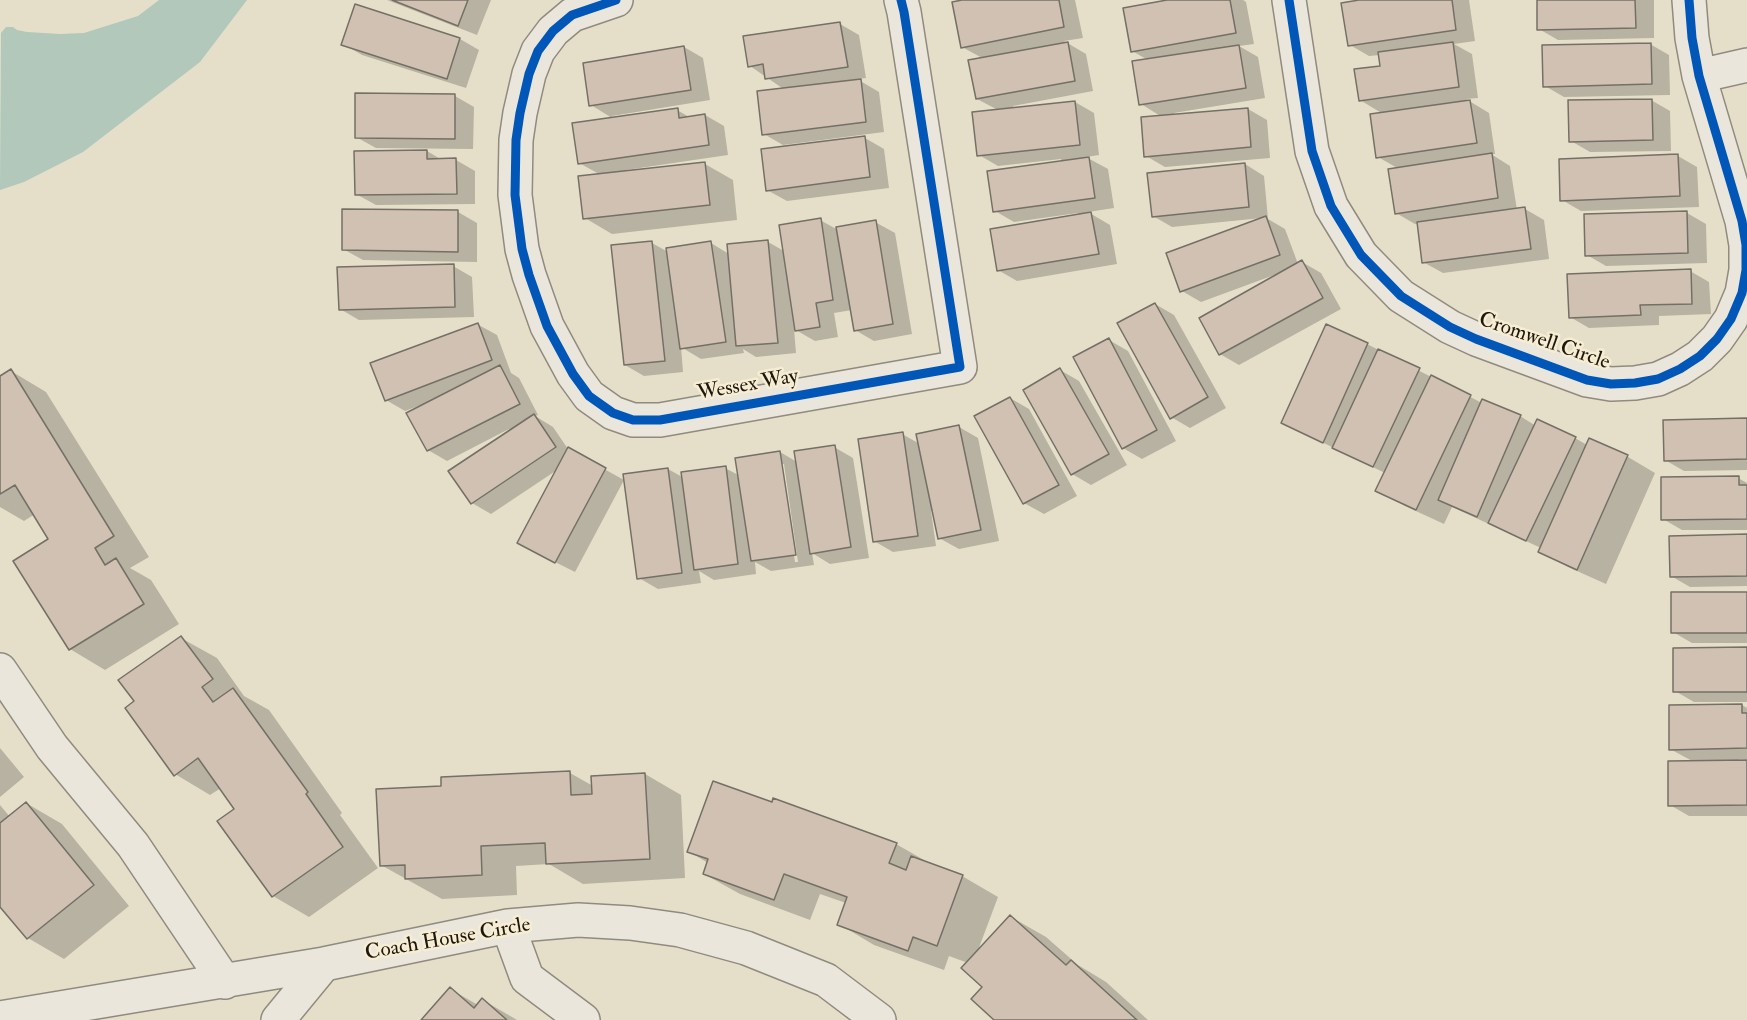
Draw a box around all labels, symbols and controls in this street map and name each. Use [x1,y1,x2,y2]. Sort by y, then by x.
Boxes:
street label: Cromwell Circle [1475,308,1613,376]
street label: Wessex Way [695,365,801,407]
street label: Coach House Circle [363,913,533,967]

